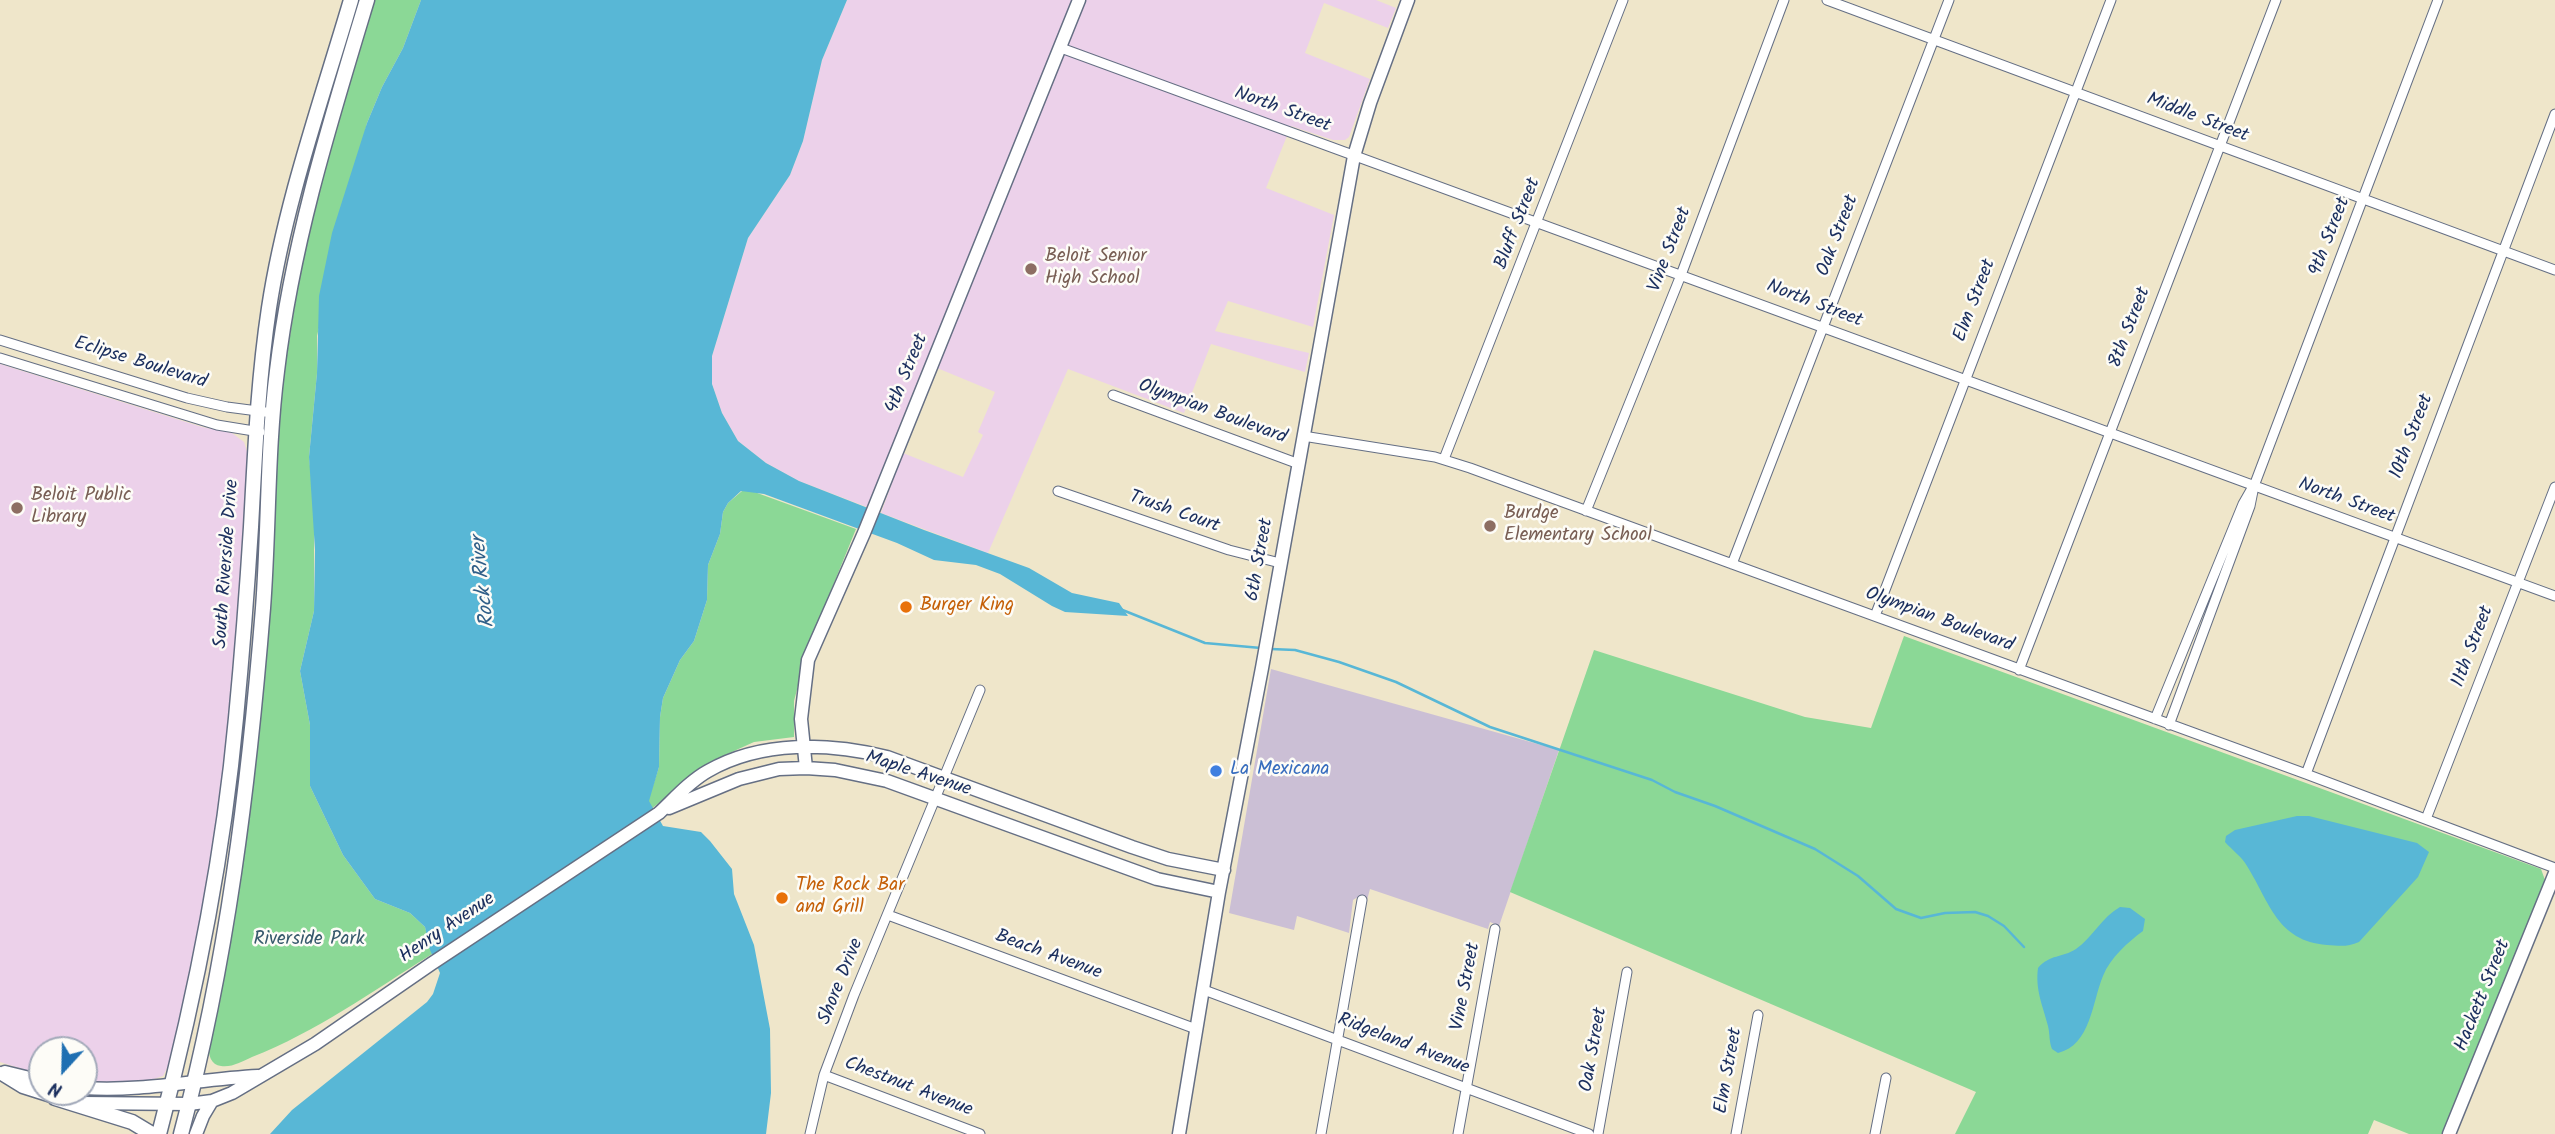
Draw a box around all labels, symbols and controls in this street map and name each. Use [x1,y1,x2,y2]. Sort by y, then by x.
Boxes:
street label: North Street [1231,83,1333,139]
street label: Middle Street [2143,89,2251,149]
street label: Bluff Street [1491,175,1547,273]
street label: Oak Street [1813,192,1865,280]
street label: 9th Street [2306,194,2356,280]
street label: Vine Street [1644,204,1698,296]
place label: Beloit Senior High School [1045,247,1147,291]
street label: Elm Street [1950,256,2002,346]
marker: Beloit Senior High School [1023,261,1039,277]
street label: North Street [1763,276,1865,334]
street label: 8th Street [2105,284,2157,372]
street label: 4th Street [882,331,934,417]
street label: Eclipse Boulevard [71,333,209,395]
street label: Olympian Boulevard [1135,376,1289,450]
street label: 10th Street [2386,391,2440,483]
street label: North Street [2295,474,2397,530]
street label: South Riverside Drive [211,479,245,649]
place label: Beloit Public Library [31,486,131,530]
street label: Trush Court [1126,487,1222,539]
marker: Beloit Public Library [9,500,25,516]
place label: Burdge Elementary School [1504,504,1652,548]
street label: 6th Street [1242,517,1280,603]
marker: Burdge Elementary School [1482,518,1498,534]
water label: Rock River [468,535,502,629]
street label: Olympian Boulevard [1862,584,2016,658]
place label: Burger King [920,596,1014,618]
marker: Burger King [898,599,914,615]
street label: 11th Street [2448,603,2500,691]
street label: Maple Avenue [862,747,974,803]
place label: La Mexicana [1230,760,1329,782]
marker: La Mexicana [1208,763,1224,779]
place label: The Rock Bar and Grill [796,876,905,920]
street label: Henry Avenue [396,889,500,969]
marker: The Rock Bar and Grill [774,890,790,906]
street label: Beach Avenue [992,926,1104,986]
park label: Riverside Park [253,930,365,952]
street label: Shore Drive [814,936,870,1028]
street label: Hackett Street [2451,937,2517,1055]
street label: Vine Street [1447,941,1487,1033]
street label: Oak Street [1576,1006,1614,1094]
street label: Ridgeland Avenue [1334,1009,1472,1081]
street label: Elm Street [1711,1026,1749,1116]
north arrow [28,1036,98,1106]
street label: Chestnut Avenue [841,1053,975,1123]
text: N [45,1072,67,1105]

